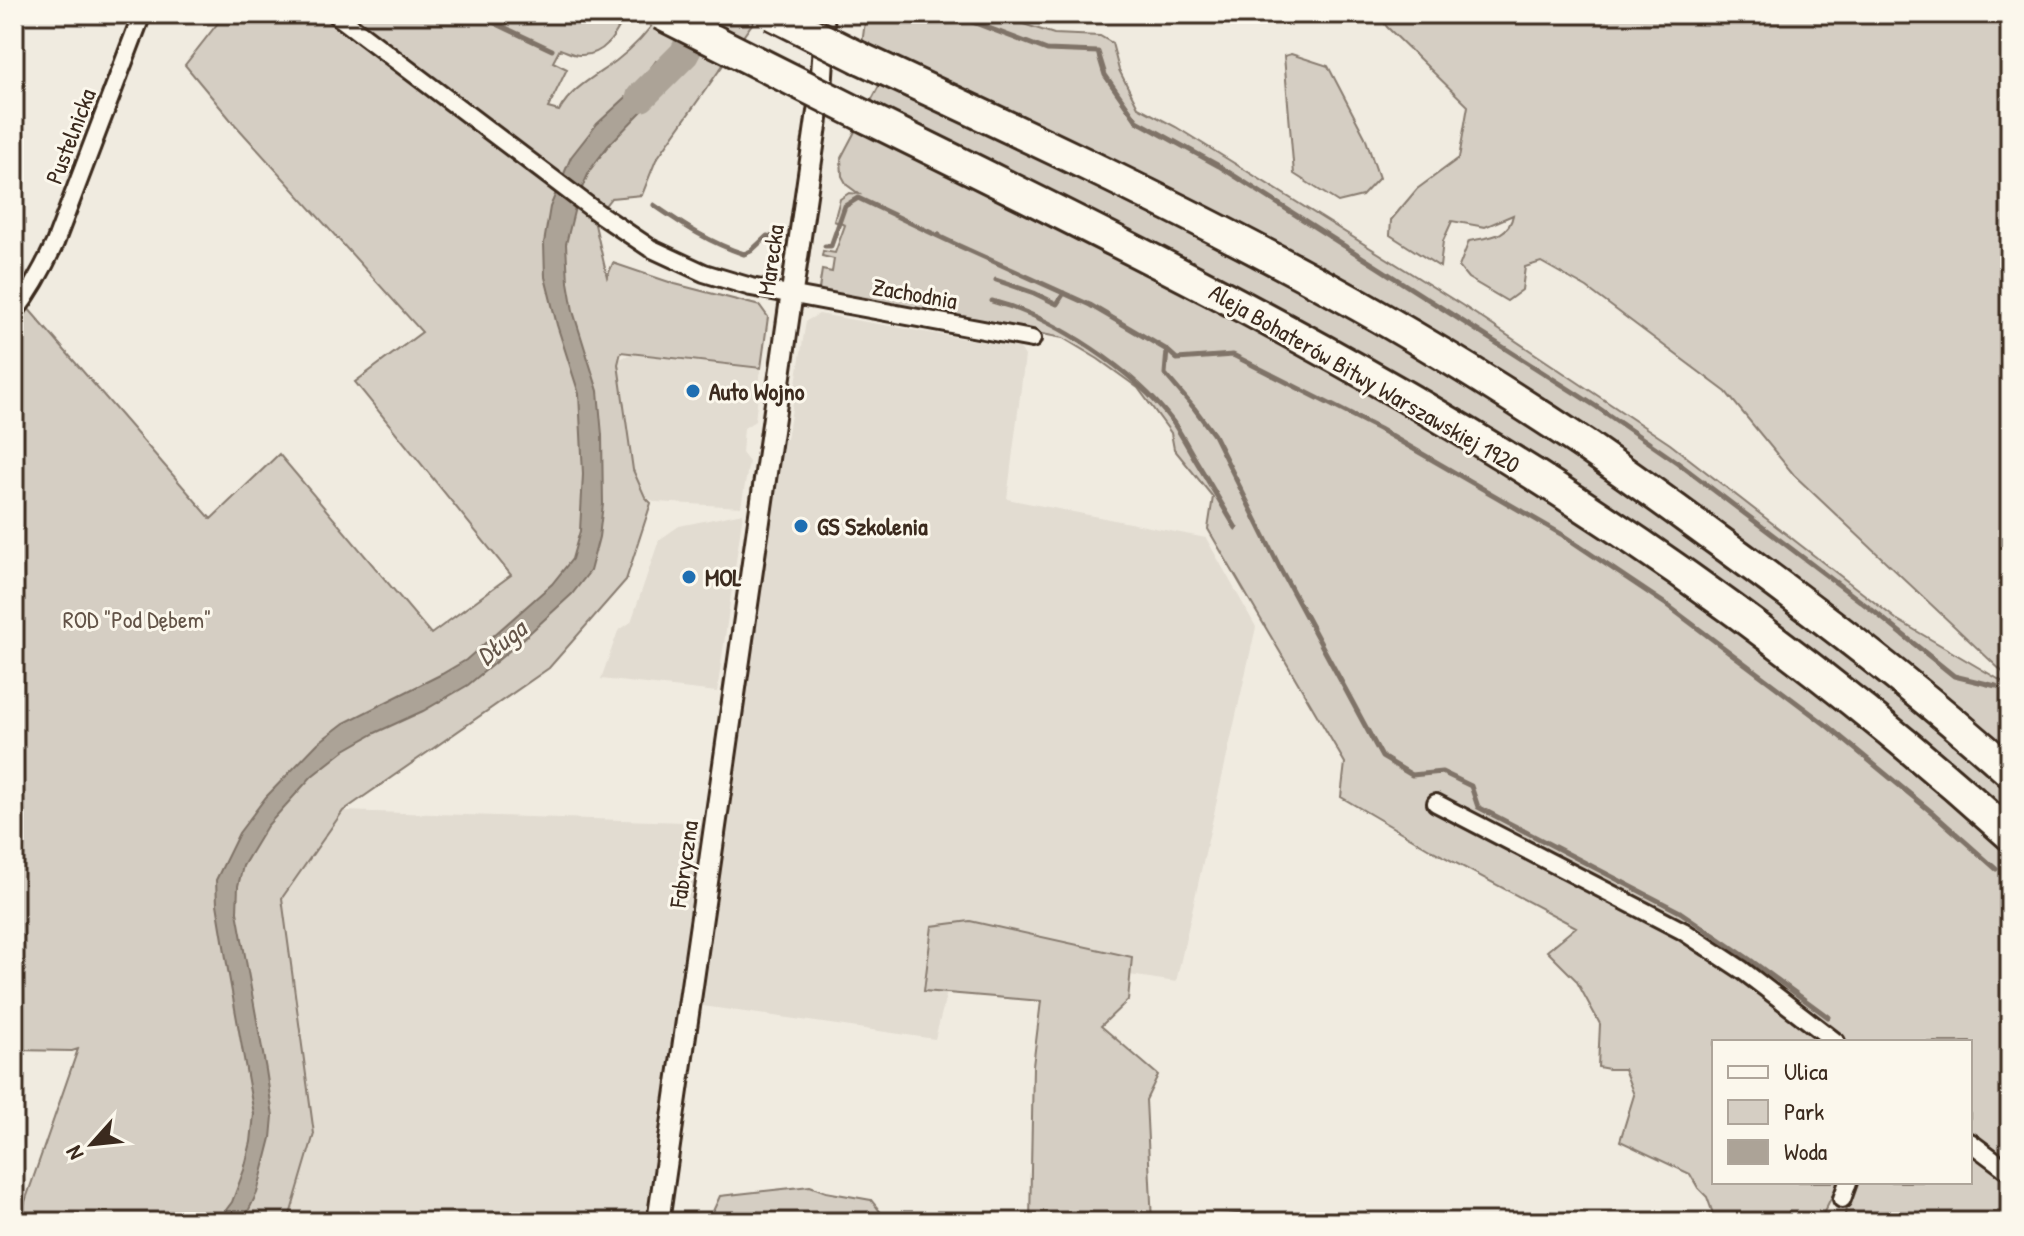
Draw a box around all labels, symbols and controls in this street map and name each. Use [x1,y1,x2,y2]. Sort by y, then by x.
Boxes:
street label: Pustelnicka [37,84,103,188]
street label: Marecka [749,223,791,297]
street label: Zachodnia [870,270,960,316]
street label: Aleja Bohaterów Bitwy Warszawskiej 1920 [1204,276,1526,480]
place label: Auto Wojno [709,375,805,407]
marker: Auto Wojno [684,382,702,400]
place label: GS Szkolenia [817,510,928,542]
marker: GS Szkolenia [792,517,810,535]
place label: MOL [705,561,742,593]
marker: MOL [680,568,698,586]
park label: ROD "Pod Dębem" [63,603,211,635]
water label: Długa [469,610,536,673]
street label: Fabryczna [661,818,705,911]
legend [1712,1040,1972,1184]
text: Ulica [1784,1055,1828,1087]
text: Park [1784,1095,1824,1127]
north arrow [52,1104,132,1184]
text: Woda [1784,1135,1827,1167]
text: N [58,1141,90,1165]

